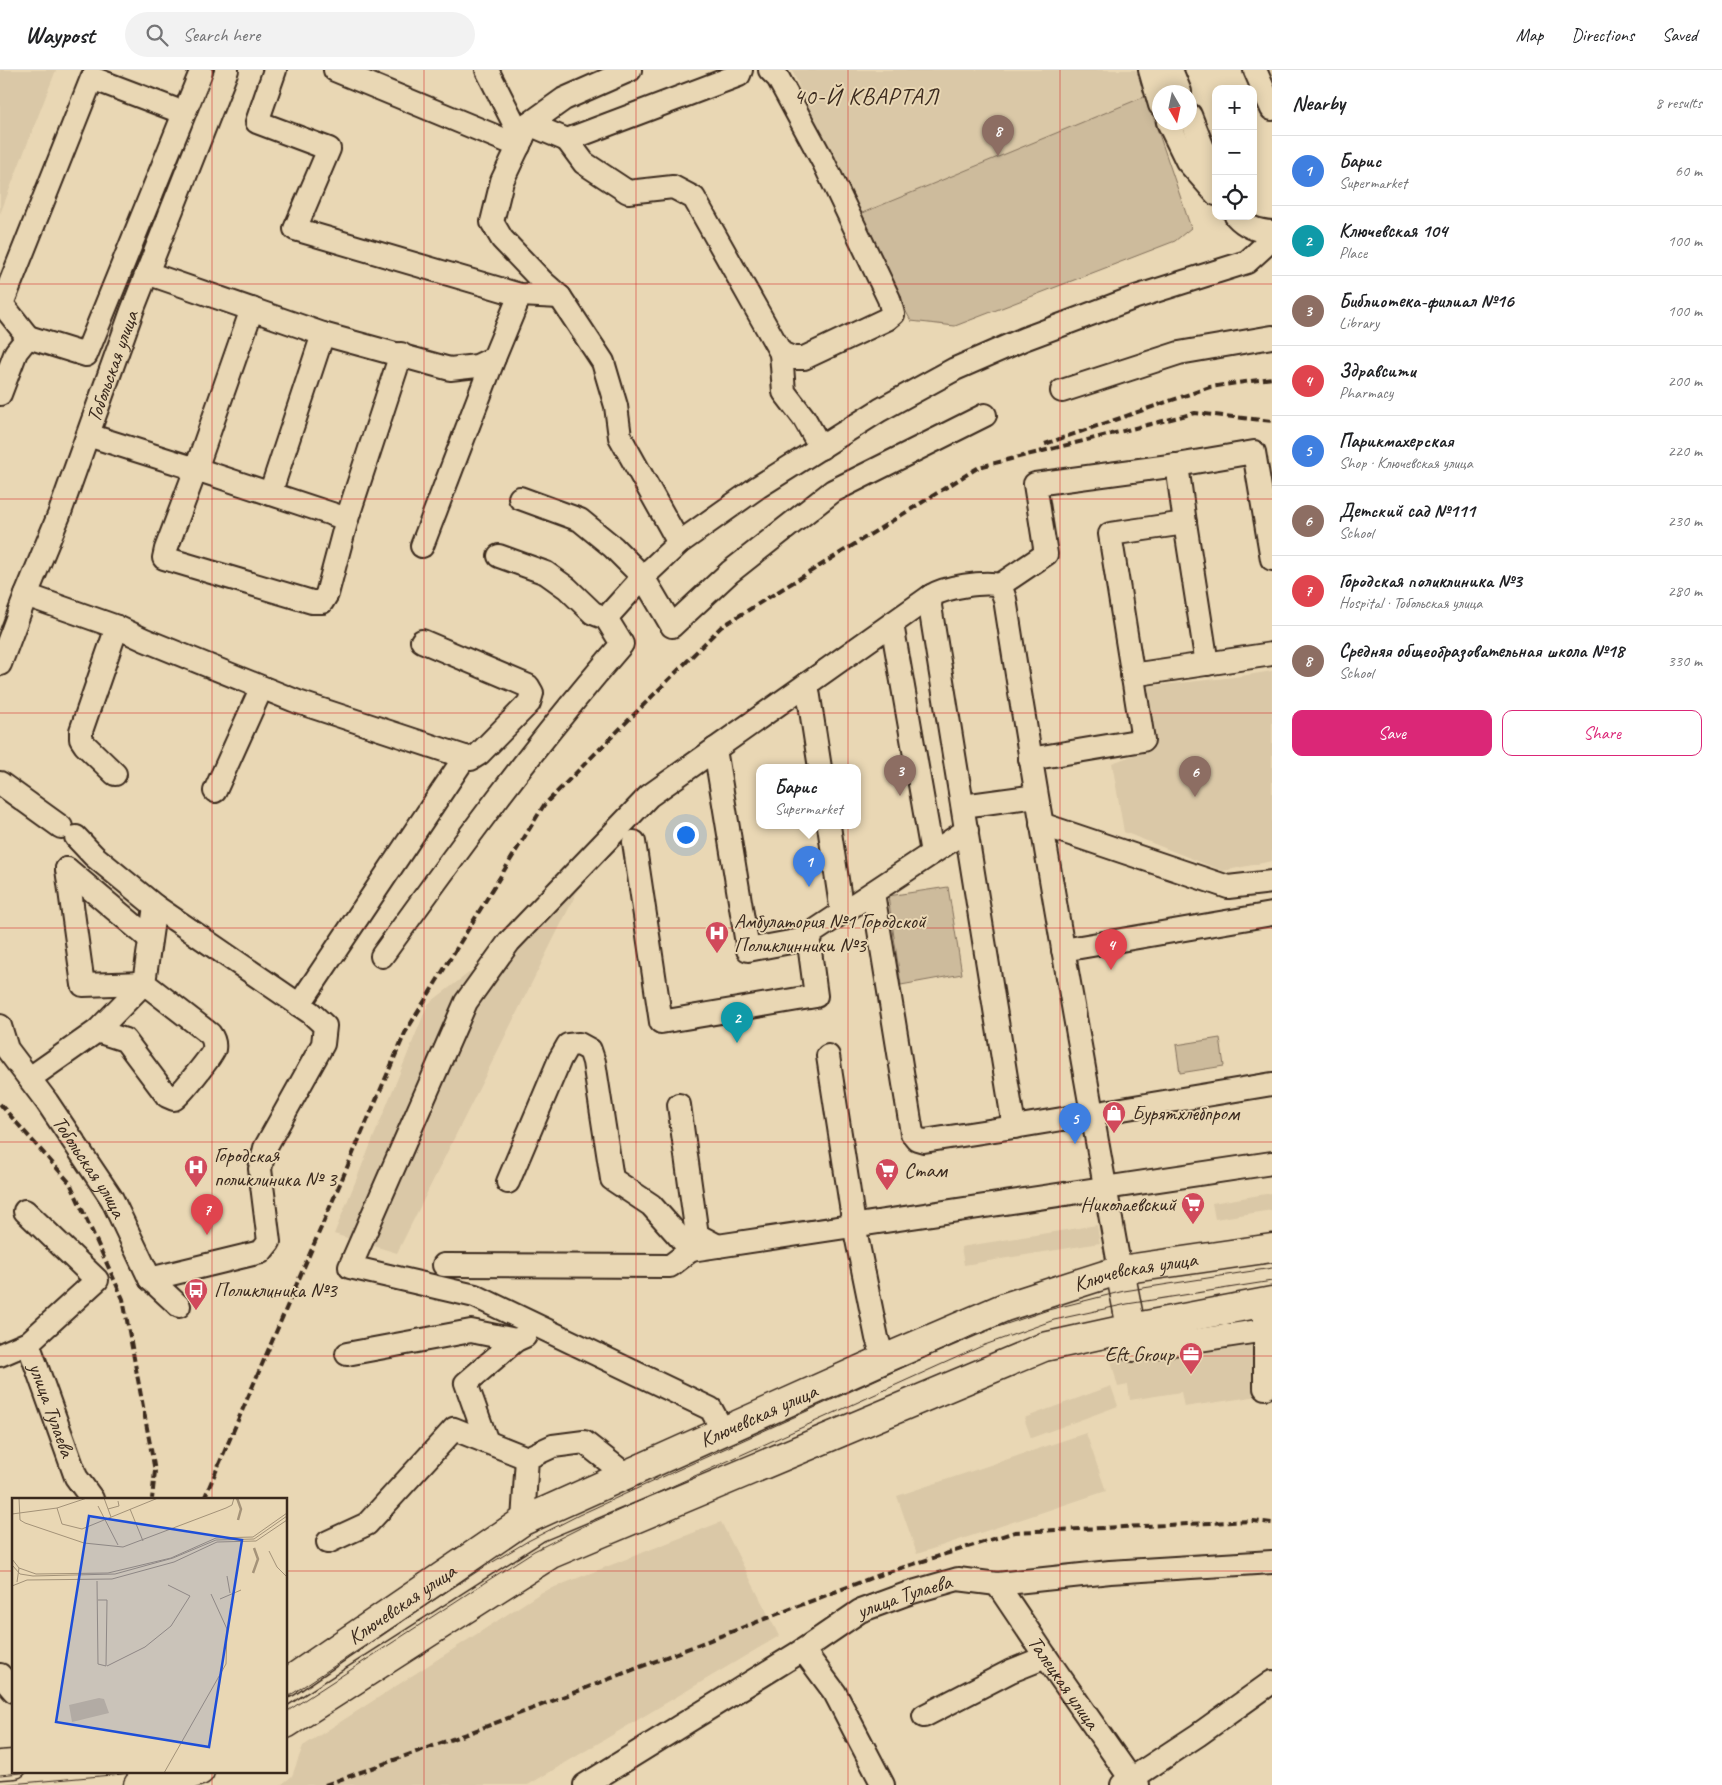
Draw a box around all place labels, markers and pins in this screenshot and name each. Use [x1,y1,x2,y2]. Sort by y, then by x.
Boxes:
pin: 8 [982,115,1014,156]
pin: 3 [884,755,916,796]
pin: 6 [1179,756,1211,797]
pin: 1 [793,846,825,887]
place label: Амбулатория №1 Городской Поликлинники №3 [734,908,927,958]
hospital icon: Амбулатория №1 Городской Поликлинники №3 [704,920,730,954]
pin: 4 [1095,929,1127,970]
pin: 2 [721,1002,753,1043]
shop icon: Бурятхлебпром [1101,1100,1127,1134]
place label: Бурятхлебпром [1132,1100,1241,1126]
pin: 5 [1059,1103,1091,1144]
place label: Городская поликлиника № 3 [214,1142,338,1192]
hospital icon: Городская поликлиника № 3 [183,1154,209,1188]
supermarket icon: Стам [874,1157,900,1191]
place label: Стам [904,1157,949,1183]
place label: Николаевский [1080,1191,1177,1217]
supermarket icon: Николаевский [1180,1191,1206,1225]
pin: 7 [191,1194,223,1235]
bus stop icon: Поликлиника №3 [183,1277,209,1311]
place label: Поликлиника №3 [214,1277,338,1303]
place label: Eft Group [1105,1341,1175,1367]
office icon: Eft Group [1178,1341,1204,1375]

